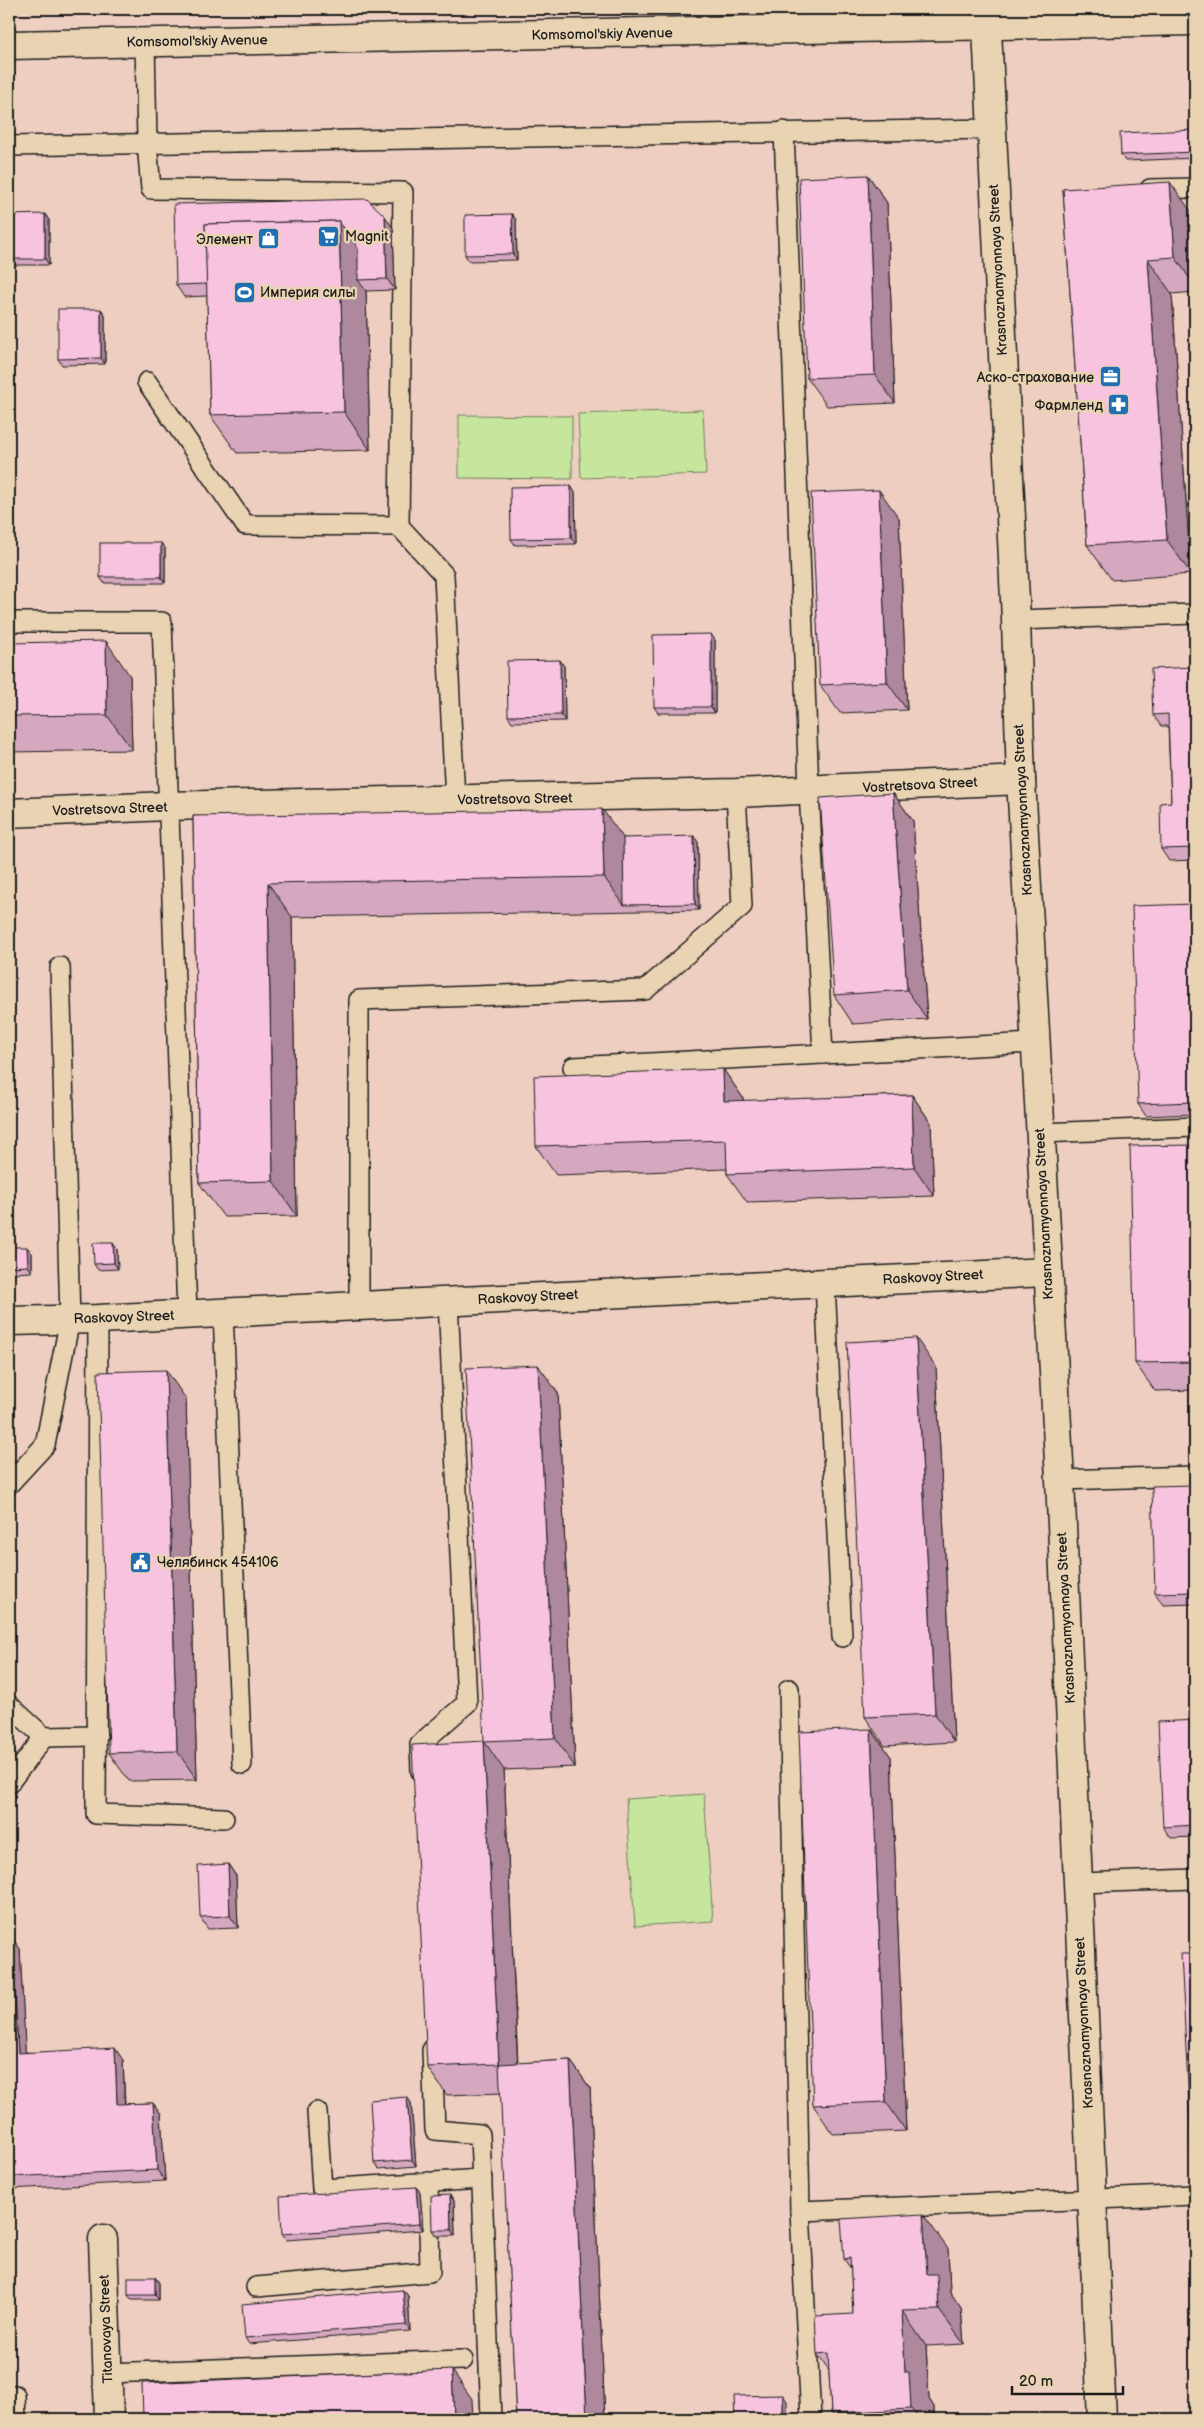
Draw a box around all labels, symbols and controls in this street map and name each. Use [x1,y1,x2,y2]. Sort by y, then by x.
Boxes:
street label: Komsomol'skiy Avenue [531,24,673,44]
street label: Komsomol'skiy Avenue [126,31,268,51]
street label: Krasnoznamyonnaya Street [985,183,1011,356]
supermarket icon: Magnit [317,224,341,248]
shop icon: Элемент [257,227,281,251]
place label: Magnit [345,228,389,245]
place label: Элемент [196,231,253,248]
sports icon: Империя силы [232,280,256,304]
place label: Империя силы [260,284,355,301]
office icon: Аско-страхование [1098,365,1122,389]
place label: Аско-страхование [976,369,1094,386]
pharmacy icon: Фармленд [1107,393,1131,417]
place label: Фармленд [1035,397,1103,414]
street label: Krasnoznamyonnaya Street [1010,723,1036,896]
street label: Vostretsova Street [862,773,979,797]
street label: Vostretsova Street [457,789,573,809]
street label: Vostretsova Street [52,798,169,820]
street label: Krasnoznamyonnaya Street [1031,1127,1057,1300]
street label: Raskovoy Street [882,1266,985,1288]
street label: Raskovoy Street [477,1286,580,1308]
street label: Raskovoy Street [73,1307,175,1327]
street label: Krasnoznamyonnaya Street [1053,1531,1079,1704]
public building icon: Челябинск 454106 [129,1550,153,1574]
place label: Челябинск 454106 [157,1554,279,1571]
street label: Krasnoznamyonnaya Street [1071,1936,1097,2109]
street label: Titanovaya Street [96,2274,116,2384]
scale bar [1012,2363,1123,2395]
text: 20 m [1019,2372,1053,2391]

